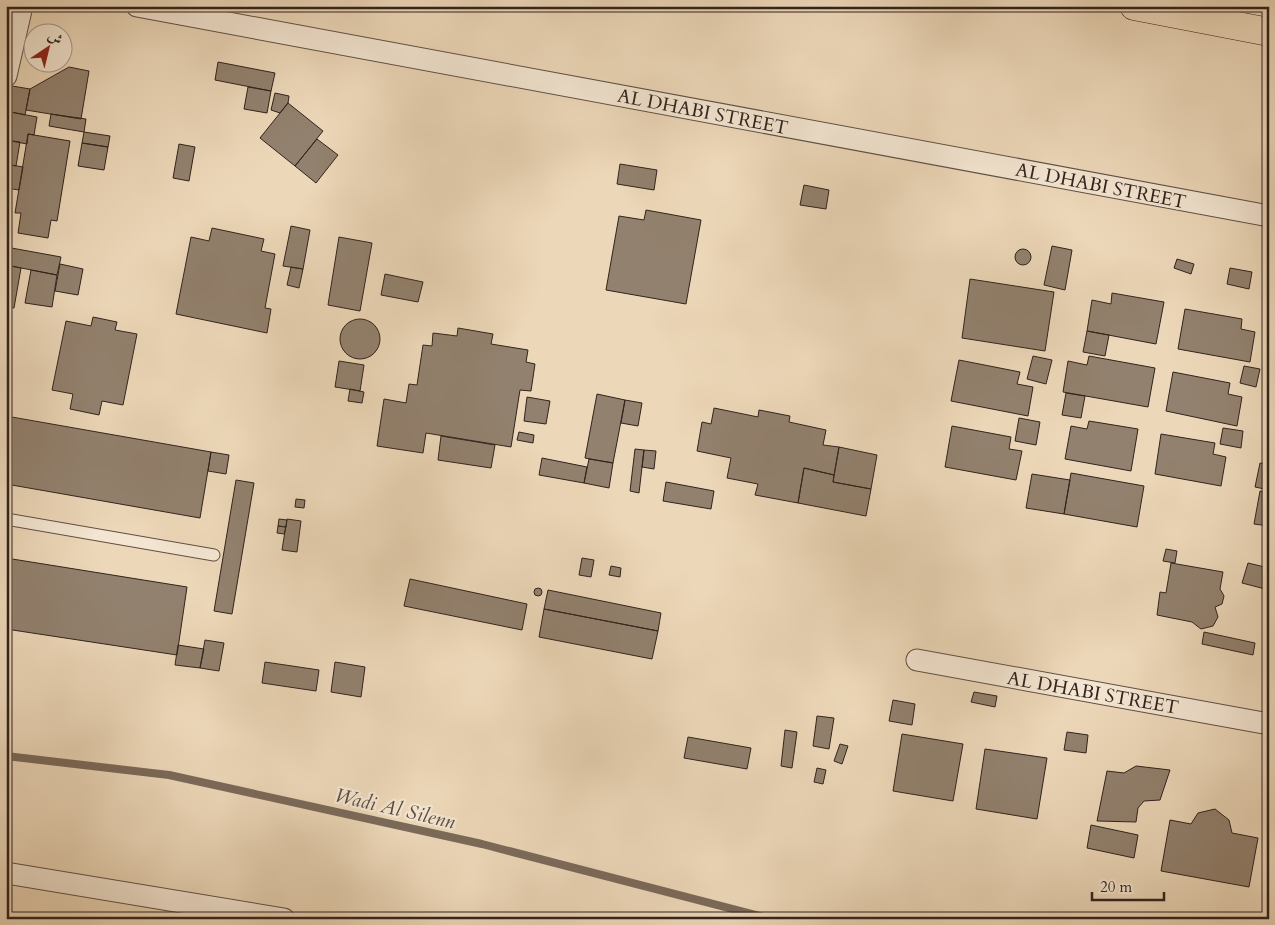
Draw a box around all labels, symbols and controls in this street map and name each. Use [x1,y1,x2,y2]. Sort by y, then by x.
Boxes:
north arrow [22,22,72,72]
text: ش [44,26,66,50]
street label: AL DHABI STREET [615,83,790,141]
street label: AL DHABI STREET [1013,157,1188,215]
street label: AL DHABI STREET [1005,665,1181,721]
water label: Wadi Al Silenn [332,782,458,836]
scale bar [1092,870,1165,902]
text: 20 m [1100,877,1132,897]

